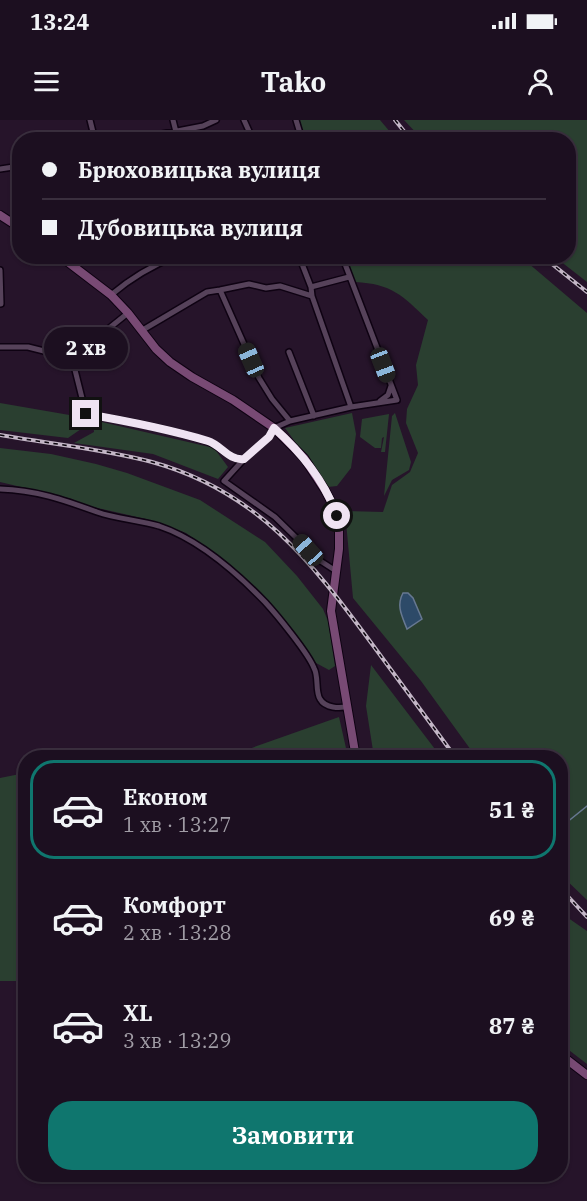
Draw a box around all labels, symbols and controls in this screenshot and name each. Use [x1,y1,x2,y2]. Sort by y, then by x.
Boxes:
text: 13:24 [30,7,89,36]
text: Tako [261,64,326,99]
icon: menu [30,65,63,98]
icon: person [524,65,557,98]
text: Брюховицька вулиця [78,155,320,184]
text: Дубовицька вулиця [78,213,303,242]
callout: 2 хв [44,327,128,369]
text: 2 хв [66,334,106,361]
car [235,340,267,380]
car [368,345,398,385]
route end [72,400,99,427]
route start [323,502,350,529]
car [289,531,327,569]
text: Економ [123,782,208,811]
icon: car [51,783,105,837]
text: 51 ₴ [489,795,535,824]
text: 1 хв · 13:27 [123,811,232,838]
text: Комфорт [123,890,226,919]
icon: car [51,891,105,945]
text: 69 ₴ [489,903,535,932]
text: 2 хв · 13:28 [123,919,232,946]
text: XL [123,998,153,1027]
icon: car [51,999,105,1053]
text: 87 ₴ [489,1011,535,1040]
text: 3 хв · 13:29 [123,1027,232,1054]
button: Замовити [48,1101,538,1170]

